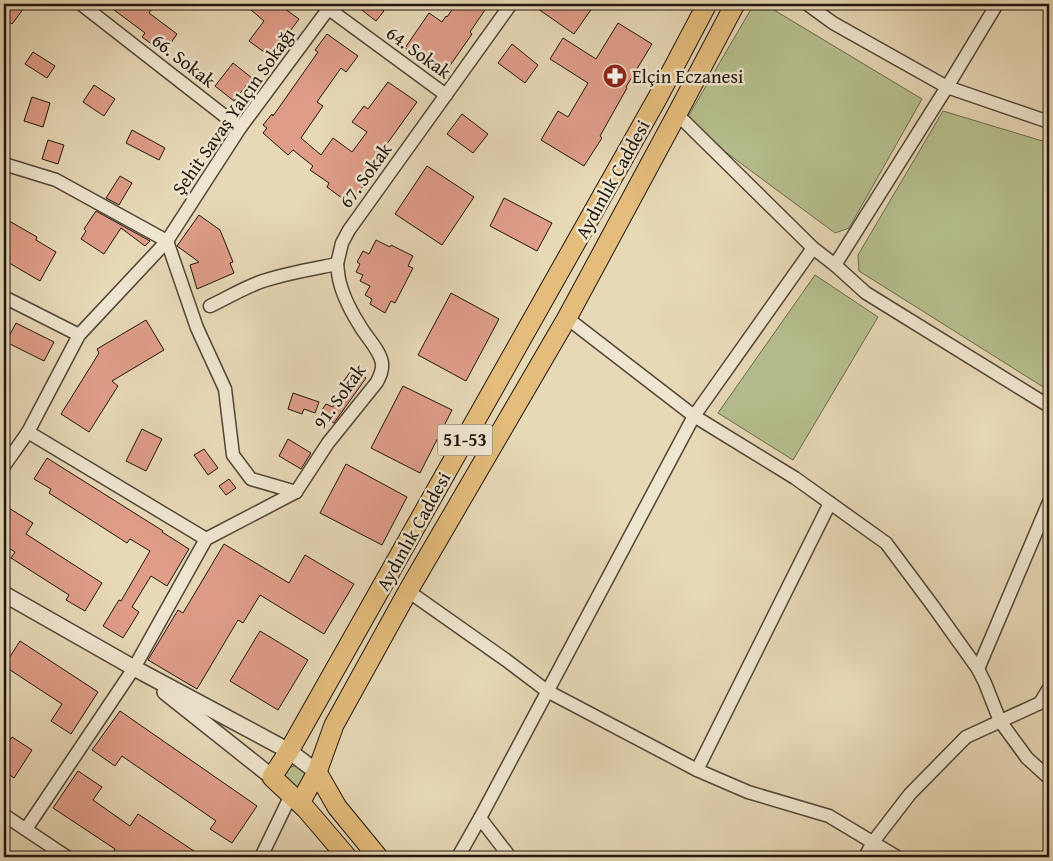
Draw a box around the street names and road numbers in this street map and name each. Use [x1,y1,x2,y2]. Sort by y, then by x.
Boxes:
street label: 64. Sokak [381,19,458,85]
street label: Şehit Savaş Yalçın Sokağı [165,22,301,200]
street label: 66. Sokak [146,26,222,94]
street label: Aydınlık Caddesi [568,114,656,244]
street label: 67. Sokak [332,136,398,213]
street label: 91. Sokak [306,357,372,434]
road number: 51-53 [438,424,492,456]
street label: Aydınlık Caddesi [369,466,457,596]

